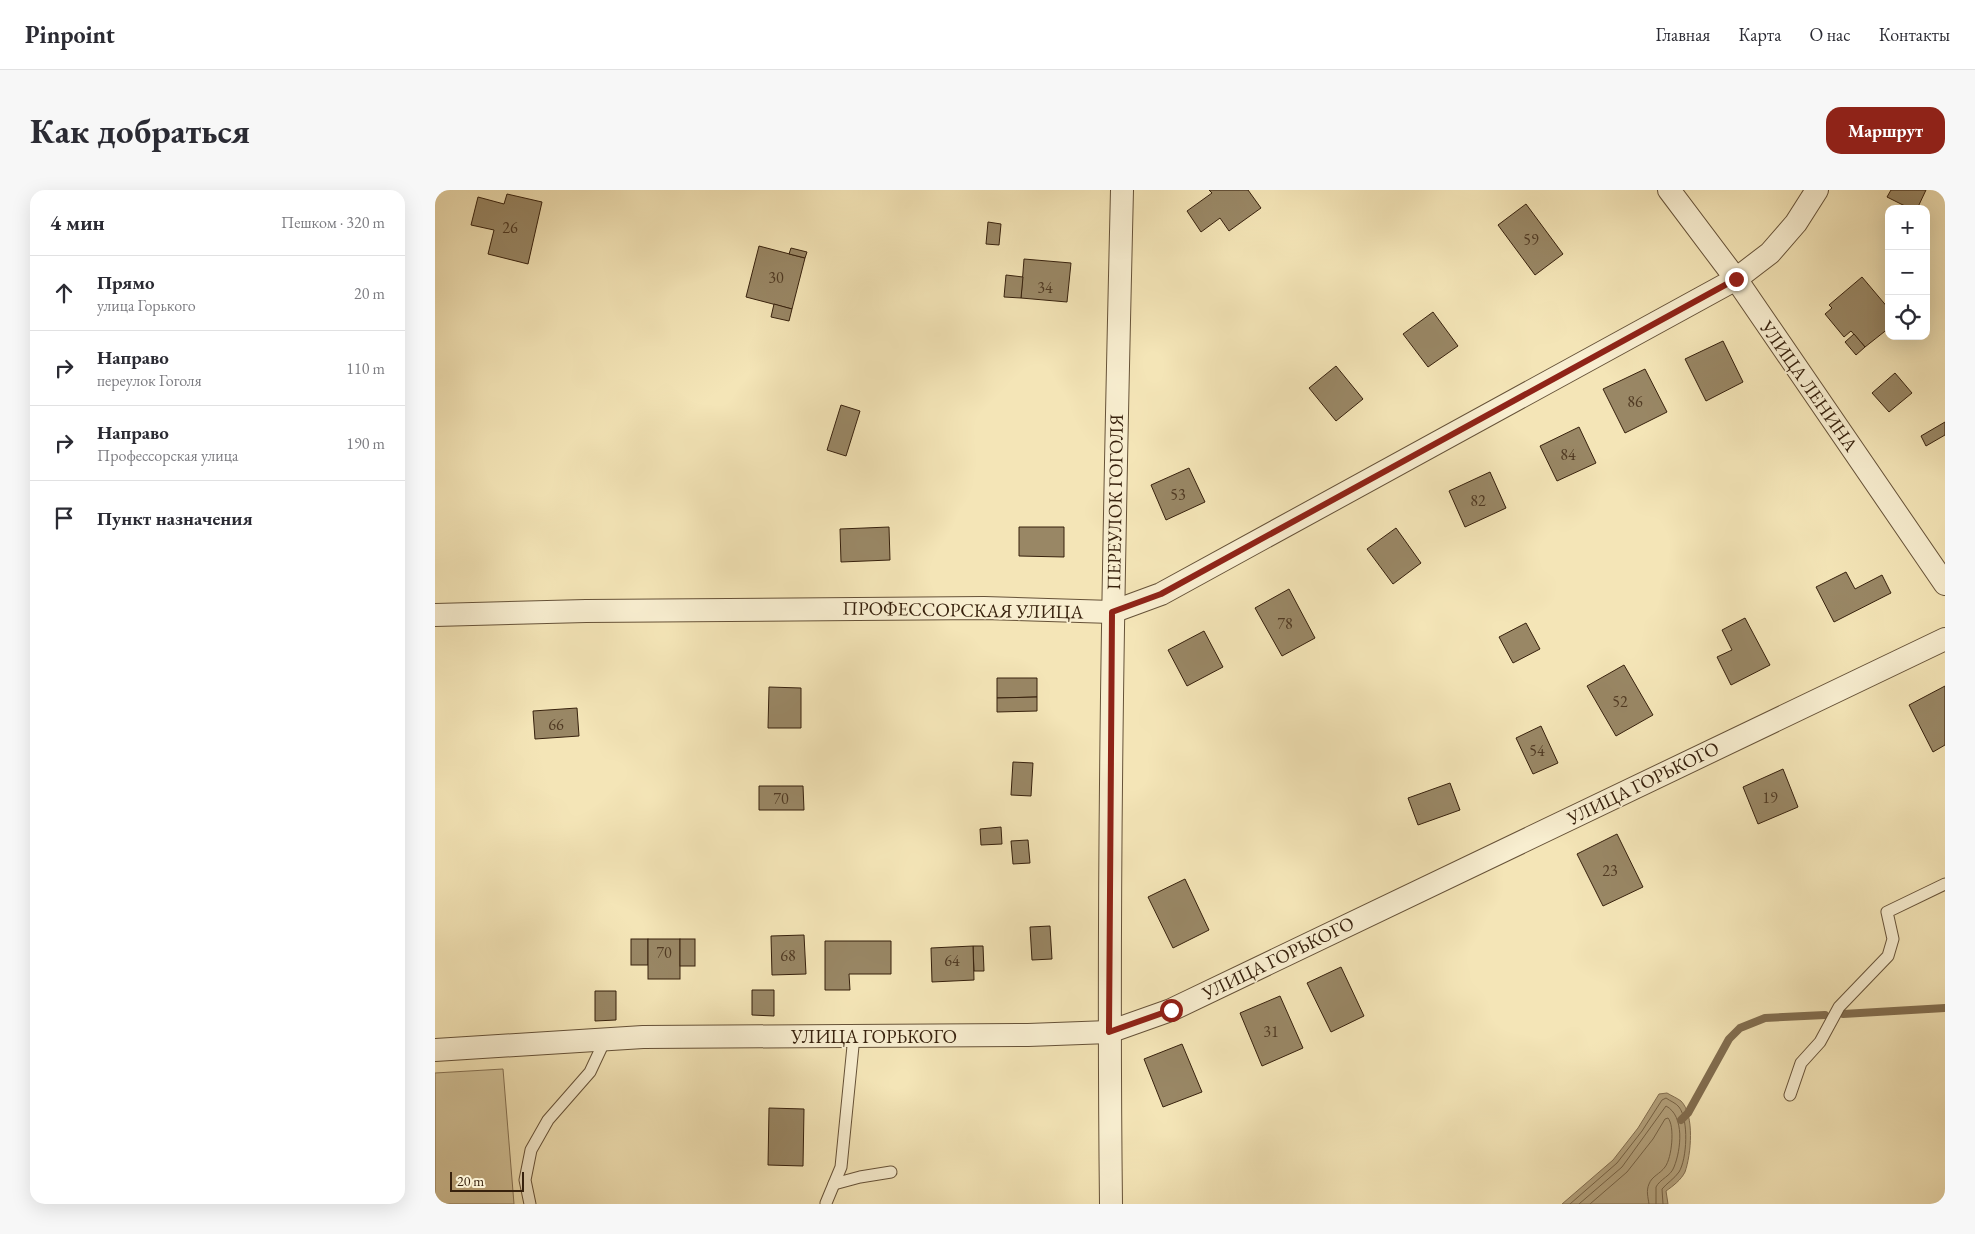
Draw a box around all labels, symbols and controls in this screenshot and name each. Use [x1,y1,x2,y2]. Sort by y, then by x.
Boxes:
text: Pinpoint [25,19,115,50]
text: Главная [1656,23,1710,46]
text: Карта [1738,23,1781,46]
text: О нас [1809,23,1851,46]
text: Контакты [1879,23,1950,46]
button: Маршрут [1826,107,1945,154]
text: Как добраться [30,108,250,153]
map controls [1885,205,1930,340]
button: + [1885,205,1930,250]
text: 4 мин [50,209,105,236]
text: Пешком · 320 m [281,212,385,233]
house number: 26 [502,217,518,238]
house number: 59 [1523,229,1539,250]
button: − [1885,250,1930,295]
house number: 30 [768,267,784,288]
route end [1725,268,1748,291]
text: Прямо [97,270,155,295]
house number: 34 [1037,277,1053,298]
icon: ahead [50,279,78,307]
text: 20 m [354,283,385,304]
text: улица Горького [97,295,196,316]
button: locate [1885,295,1930,340]
street label: УЛИЦА ЛЕНИНА [1754,315,1864,457]
text: Направо [97,345,169,370]
icon: right [50,354,78,382]
text: 110 m [346,358,385,379]
text: переулок Гоголя [97,370,202,391]
house number: 86 [1627,391,1643,412]
street label: ПЕРЕУЛОК ГОГОЛЯ [1101,413,1129,590]
text: Направо [97,420,169,445]
icon: right [50,429,78,457]
text: 190 m [346,433,385,454]
house number: 84 [1560,444,1576,465]
text: Профессорская улица [97,445,238,466]
house number: 53 [1170,484,1186,505]
house number: 82 [1470,490,1486,511]
icon: arrive [50,504,78,532]
text: Пункт назначения [97,506,253,531]
street label: ПРОФЕССОРСКАЯ УЛИЦА [842,595,1085,625]
house number: 78 [1277,613,1293,634]
house number: 52 [1612,691,1628,712]
house number: 66 [548,714,564,735]
street label: УЛИЦА ГОРЬКОГО [1562,735,1723,831]
house number: 54 [1529,740,1545,761]
house number: 19 [1762,787,1778,808]
house number: 70 [773,788,789,809]
house number: 23 [1602,860,1618,881]
street label: УЛИЦА ГОРЬКОГО [1197,910,1358,1006]
house number: 70 [656,942,672,963]
house number: 68 [780,945,796,966]
house number: 64 [944,950,960,971]
route start [1160,999,1183,1022]
house number: 31 [1263,1021,1279,1042]
street label: УЛИЦА ГОРЬКОГО [790,1024,957,1049]
scale bar [450,1169,524,1192]
text: 20 m [457,1172,484,1190]

